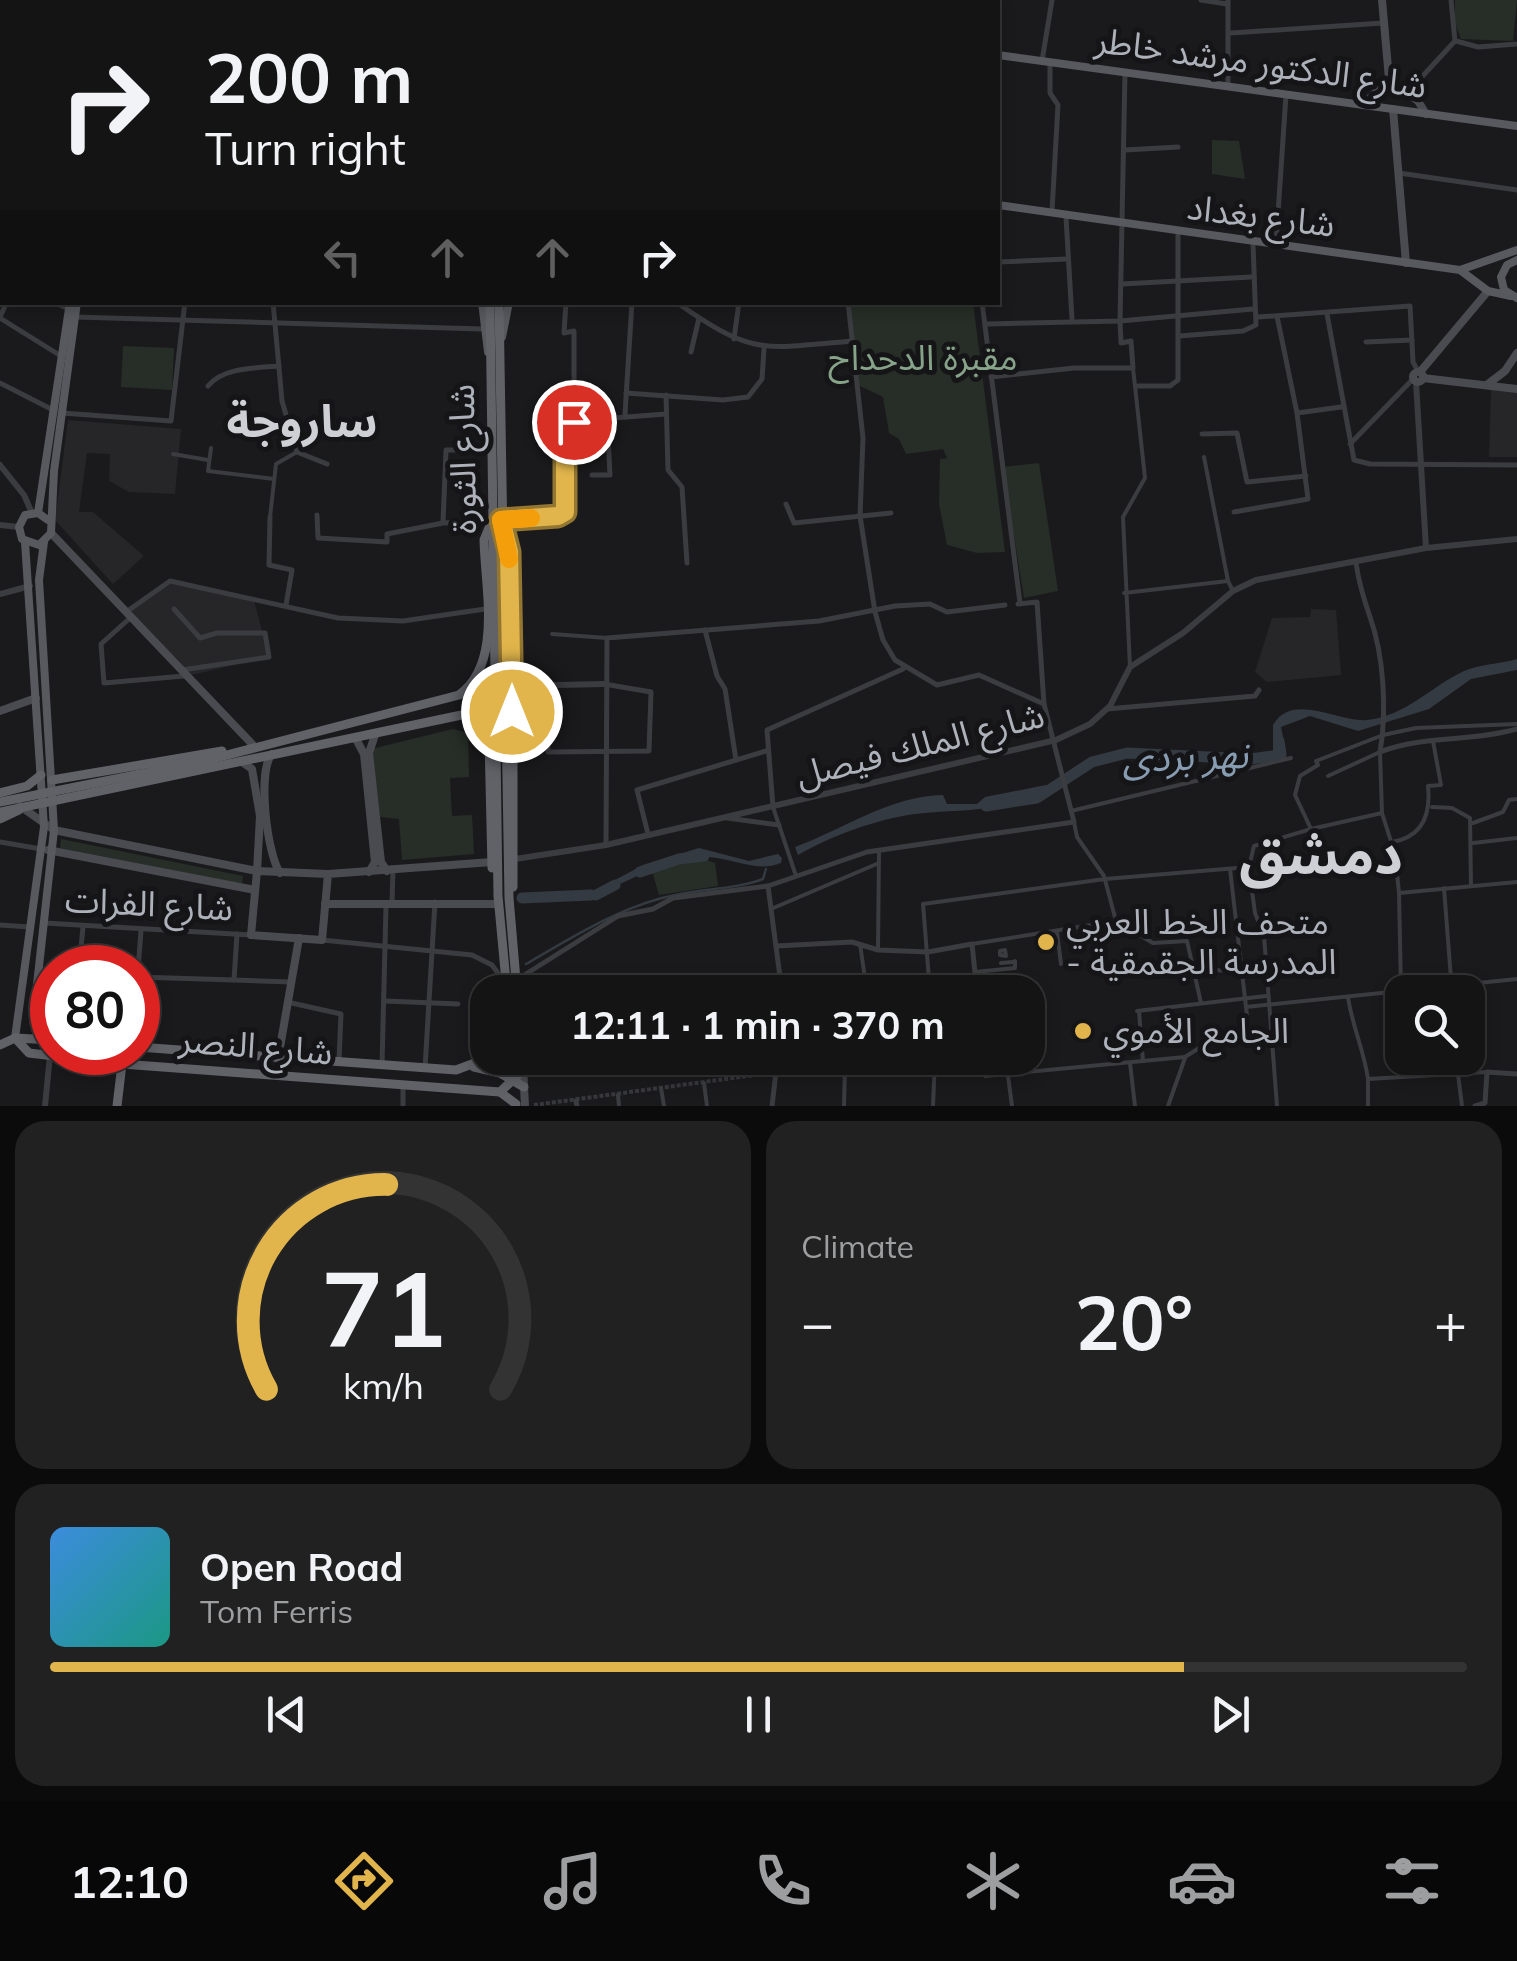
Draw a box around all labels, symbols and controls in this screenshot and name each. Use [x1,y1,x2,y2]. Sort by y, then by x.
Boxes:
street label: شارع الدكتور مرشد خاطر [1091,17,1430,112]
text: 200 m [205,33,413,121]
icon: right [40,40,170,170]
text: Turn right [205,120,406,176]
street label: شارع بغداد [1184,184,1338,251]
icon: left [315,230,370,285]
icon: ahead [420,230,475,285]
icon: ahead [525,230,580,285]
icon: right [630,230,685,285]
park label: مقبرة الدحداح [828,335,1018,384]
pin [532,380,617,465]
street label: شارع الثورة [439,384,490,534]
district label: ساروجة [226,392,378,448]
icon: arrive [547,395,602,450]
position arrow [460,660,564,764]
street label: شارع الملك فيصل [791,692,1050,801]
water label: نهر بردى [1121,730,1251,782]
district label: دمشق [1239,819,1403,889]
street label: شارع الفرات [64,877,234,934]
place label: متحف الخط العربي - المدرسة الجقمقية [1066,899,1336,983]
marker: متحف الخط العربي - المدرسة الجقمقية [1035,931,1057,953]
speed limit sign: 80 [30,945,160,1075]
map controls [1385,975,1485,1075]
button: search [1385,975,1485,1075]
text: 12:11 · 1 min · 370 m [570,1001,945,1049]
place label: الجامع الأموي [1103,1008,1289,1058]
street label: شارع النصر [176,1016,335,1079]
marker: الجامع الأموي [1072,1020,1094,1042]
text: Climate [801,1226,914,1266]
text: 71 [321,1242,445,1373]
text: 20° [1075,1275,1193,1369]
text: − [801,1288,834,1357]
text: + [1434,1288,1467,1357]
text: km/h [343,1363,423,1408]
text: Open Road [200,1543,403,1591]
text: Tom Ferris [200,1591,353,1631]
icon: previous [259,1687,314,1742]
icon: pause [731,1687,786,1742]
icon: next [1203,1687,1258,1742]
icon: directions [329,1846,399,1916]
icon: music [538,1846,608,1916]
icon: phone [748,1846,818,1916]
icon: climate [958,1846,1028,1916]
icon: car [1167,1846,1237,1916]
icon: filters [1377,1846,1447,1916]
text: 12:10 [70,1853,189,1909]

